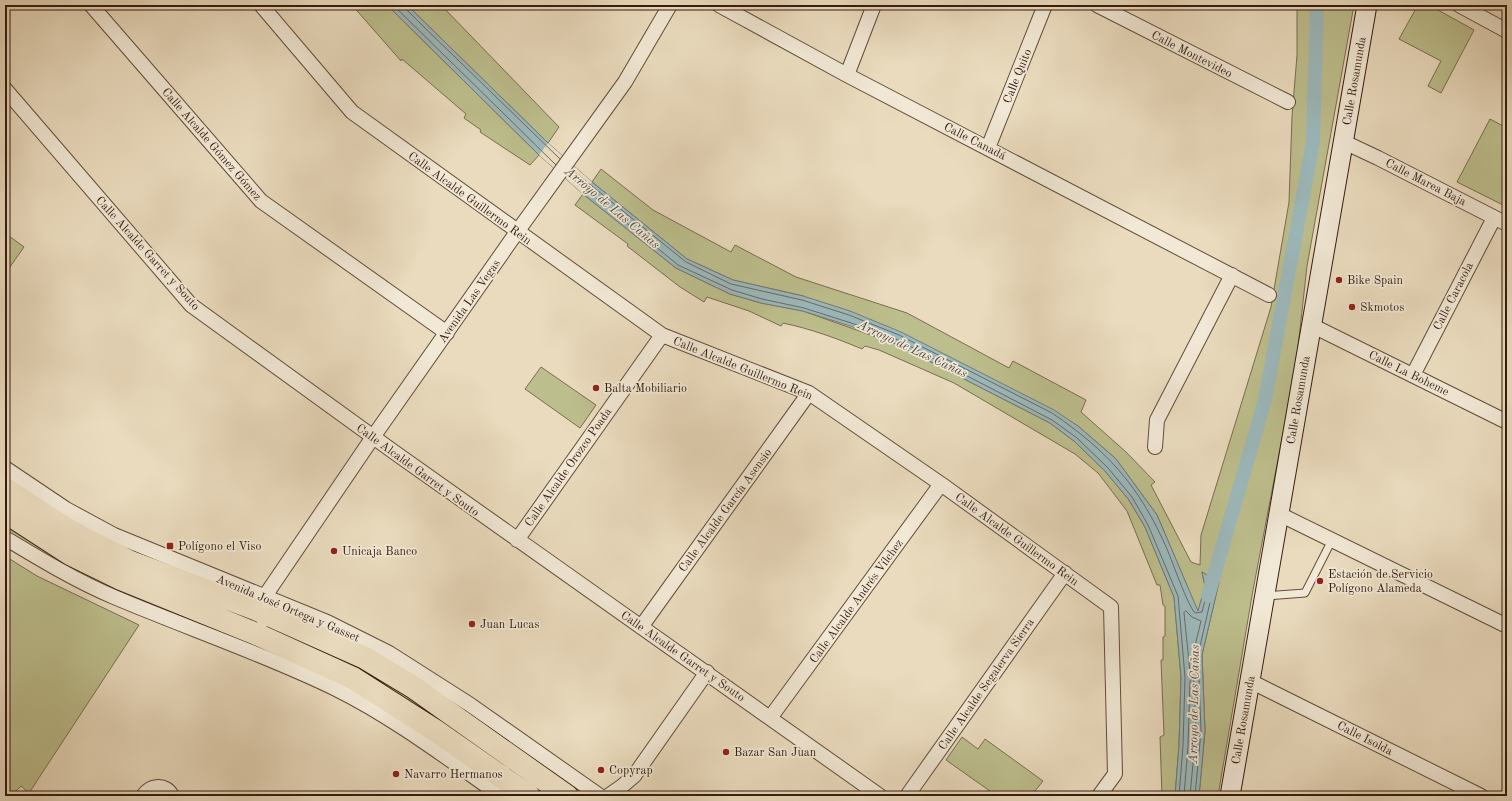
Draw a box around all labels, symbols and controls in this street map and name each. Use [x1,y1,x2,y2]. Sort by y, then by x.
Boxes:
street label: Calle Montevideo [1149,29,1234,80]
street label: Calle Rosamunda [1341,36,1369,126]
street label: Calle Quito [1002,47,1034,105]
street label: Calle Alcalde Gómez Gómez [159,86,263,203]
street label: Calle Canadá [942,121,1008,163]
street label: Calle Alcalde Guillermo Rein [406,150,534,248]
street label: Calle Marea Baja [1383,157,1468,208]
water label: Arroyo de Las Cañas [561,164,662,252]
street label: Calle Alcalde Garret y Souto [93,194,201,313]
street label: Avenida Las Vegas [437,258,503,345]
street label: Calle Caracola [1432,260,1476,332]
marker: Bike Spain [1334,275,1344,285]
place label: Bike Spain [1347,275,1403,287]
marker: Skmotos [1347,302,1357,312]
place label: Skmotos [1360,302,1405,314]
water label: Arroyo de Las Cañas [855,318,970,381]
street label: Calle Alcalde Guillermo Rein [671,335,814,403]
street label: Calle La Boheme [1366,349,1451,399]
street label: Calle Rosamunda [1285,355,1313,445]
marker: Balta Mobiliario [591,383,601,393]
place label: Balta Mobiliario [604,383,687,395]
street label: Calle Alcalde Orozco Poada [523,406,614,529]
street label: Calle Alcalde Garret y Souto [354,422,481,519]
street label: Calle Alcalde García Asensio [677,447,775,575]
street label: Calle Alcalde Guillermo Rein [953,491,1081,589]
street label: Calle Alcalde Andrés Vílchez [808,537,906,666]
marker: Polígono el Viso [165,541,175,551]
place label: Polígono el Viso [178,541,261,553]
marker: Unicaja Banco [329,546,339,556]
place label: Unicaja Banco [342,546,417,558]
place label: Estación de Servicio Polígono Alameda [1328,569,1433,595]
street label: Avenida José Ortega y Gasset [214,573,361,645]
marker: Estación de Servicio Polígono Alameda [1315,576,1325,586]
street label: Calle Alcalde Garret y Souto [618,609,747,704]
street label: Calle Alcalde Segalerva Sierra [937,617,1037,753]
marker: Juan Lucas [467,619,477,629]
place label: Juan Lucas [480,619,539,631]
water label: Arroyo de Las Cañas [1187,644,1202,765]
street label: Calle Rosamunda [1230,675,1258,765]
street label: Calle Isolda [1335,720,1394,758]
marker: Bazar San Juan [721,747,731,757]
place label: Bazar San Juan [734,747,817,759]
marker: Copyrap [596,765,606,775]
place label: Copyrap [609,765,653,777]
marker: Navarro Hermanos [391,769,401,779]
place label: Navarro Hermanos [404,769,503,781]

